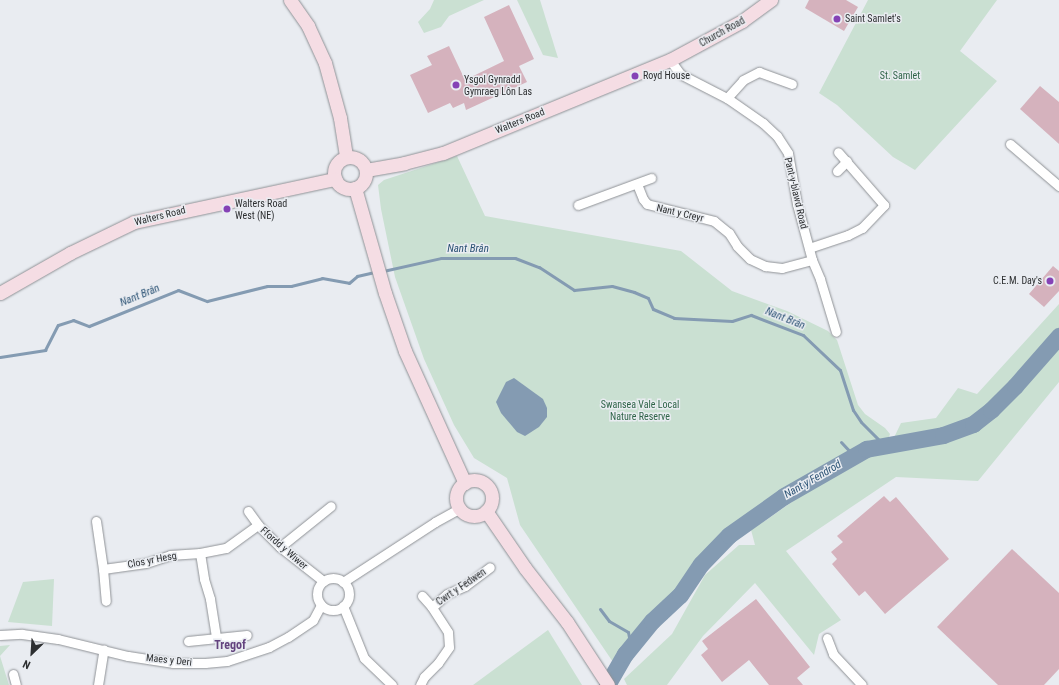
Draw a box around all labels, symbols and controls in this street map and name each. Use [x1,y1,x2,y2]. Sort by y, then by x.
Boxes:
place label: Saint Samlet's [845,13,901,25]
marker: Saint Samlet's [832,14,842,24]
street label: Church Road [697,15,747,49]
place label: Royd House [643,70,690,82]
park label: St. Samlet [880,70,920,82]
marker: Royd House [630,71,640,81]
place label: Ysgol Gynradd Gymraeg Lôn Las [464,73,532,96]
marker: Ysgol Gynradd Gymraeg Lôn Las [451,80,461,90]
street label: Walters Road [494,106,546,136]
street label: Pant-y-blawd Road [782,156,810,230]
place label: Walters Road West (NE) [235,197,287,220]
street label: Nant y Creyr [655,202,705,224]
street label: Walters Road [133,204,187,228]
marker: Walters Road West (NE) [222,204,232,214]
water label: Nant Brân [447,242,489,256]
place label: C.E.M. Day's [993,275,1042,287]
marker: C.E.M. Day's [1045,276,1055,286]
water label: Nant Brân [118,282,162,310]
water label: Nant Brân [763,305,807,333]
park label: Swansea Vale Local Nature Reserve [601,398,679,422]
water label: Nant y Fendrod [782,458,844,502]
street label: Ffordd y Wiwer [258,524,310,572]
street label: Clos yr Hesg [126,549,178,571]
street label: Cwrt y Fedwen [434,566,488,608]
north arrow [12,633,52,673]
district label: Tregof [214,639,246,653]
street label: Maes y Deri [145,652,193,668]
text: N [21,657,33,672]

